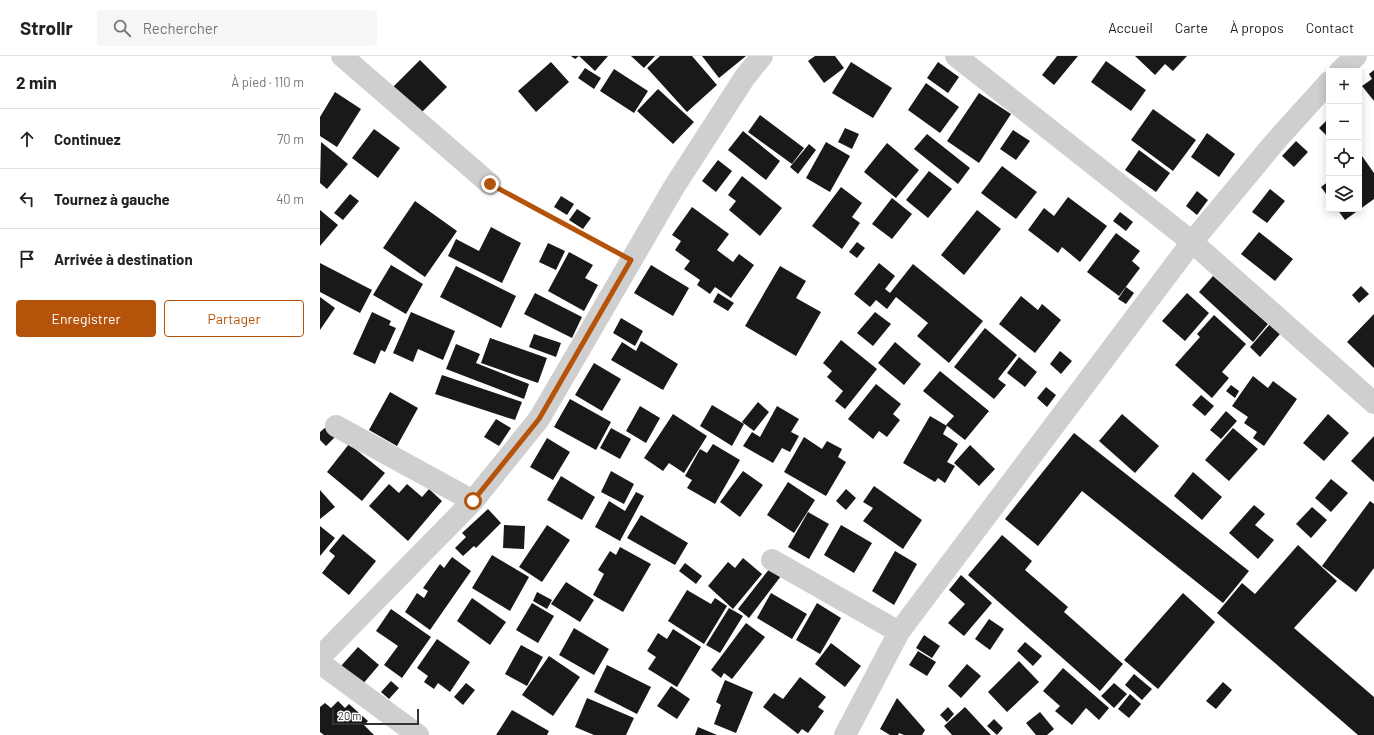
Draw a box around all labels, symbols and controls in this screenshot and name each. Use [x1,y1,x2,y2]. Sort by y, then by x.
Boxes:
search box [97,10,377,46]
text: Strollr [20,16,73,39]
icon: search [111,17,133,39]
text: Rechercher [143,19,218,37]
text: Accueil [1108,19,1153,36]
text: Carte [1175,19,1208,36]
text: À propos [1230,19,1284,36]
text: Contact [1306,19,1354,36]
map controls [1326,68,1362,212]
button: + [1326,68,1362,104]
text: 2 min [16,72,57,92]
text: À pied · 110 m [231,74,304,90]
button: − [1326,104,1362,140]
icon: ahead [16,128,38,150]
text: Continuez [54,130,121,148]
text: 70 m [277,131,304,147]
button: locate [1326,140,1362,176]
route end [481,175,499,193]
button: layers [1326,176,1362,212]
icon: left [16,188,38,210]
text: Tournez à gauche [54,190,170,208]
text: 40 m [276,191,304,207]
icon: arrive [16,248,38,270]
text: Arrivée à destination [54,250,193,268]
button: Enregistrer [16,300,156,337]
button: Partager [164,300,304,337]
route start [464,492,482,510]
scale bar [332,707,419,726]
text: 20 m [338,709,361,722]

